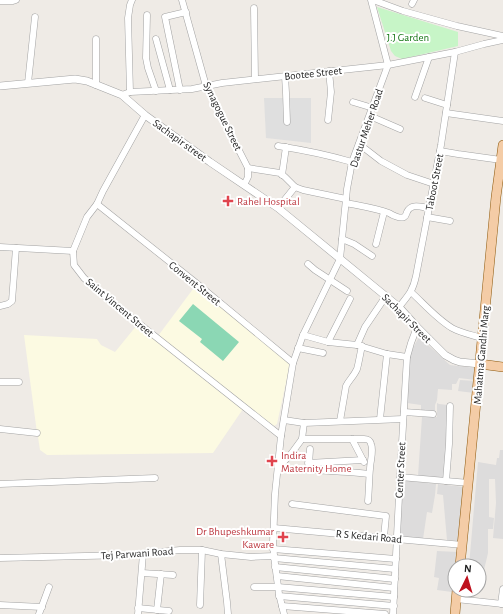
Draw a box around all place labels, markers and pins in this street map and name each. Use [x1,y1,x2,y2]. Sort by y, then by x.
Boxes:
marker: Rahel Hospital [222,195,234,207]
place label: Rahel Hospital [237,196,300,207]
place label: Indira Maternity Home [281,450,351,474]
marker: Indira Maternity Home [266,455,278,467]
place label: Dr Bhupeshkumar Kaware [196,526,274,550]
marker: Dr Bhupeshkumar Kaware [277,531,289,543]

